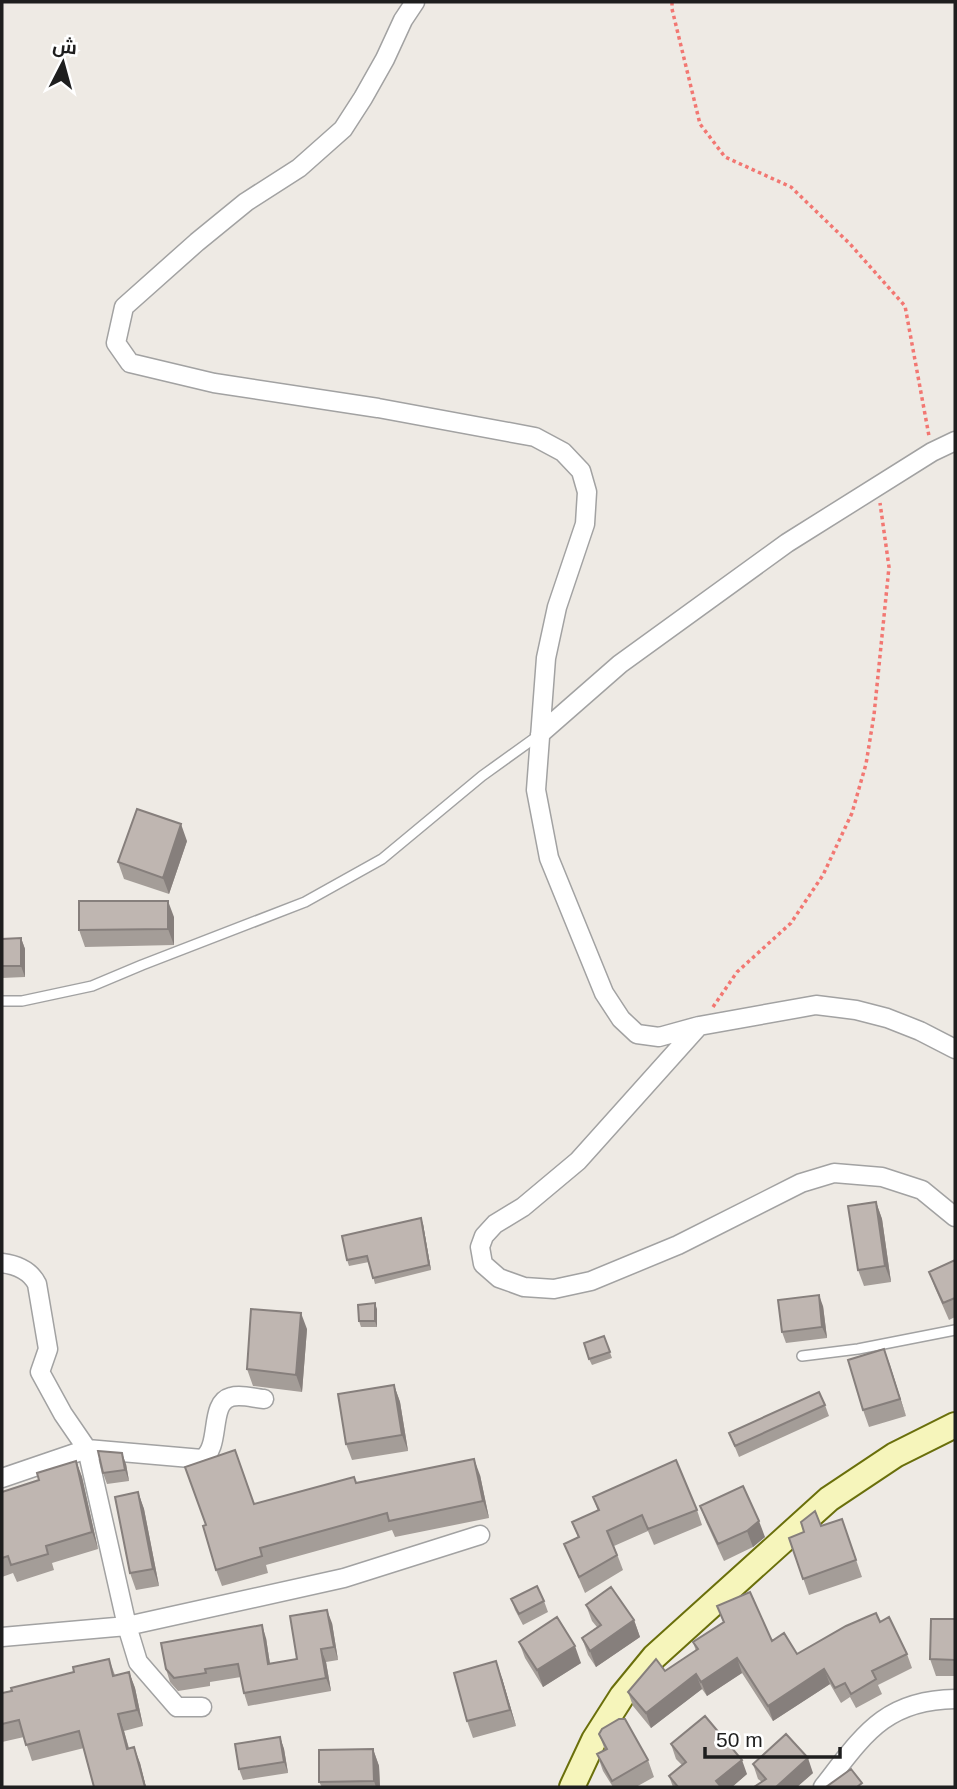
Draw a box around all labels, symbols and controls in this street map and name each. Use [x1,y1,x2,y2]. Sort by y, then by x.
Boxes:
north arrow [28,28,98,98]
text: ش [51,35,78,59]
scale bar [705,1716,840,1760]
text: 50 m [716,1728,763,1751]

